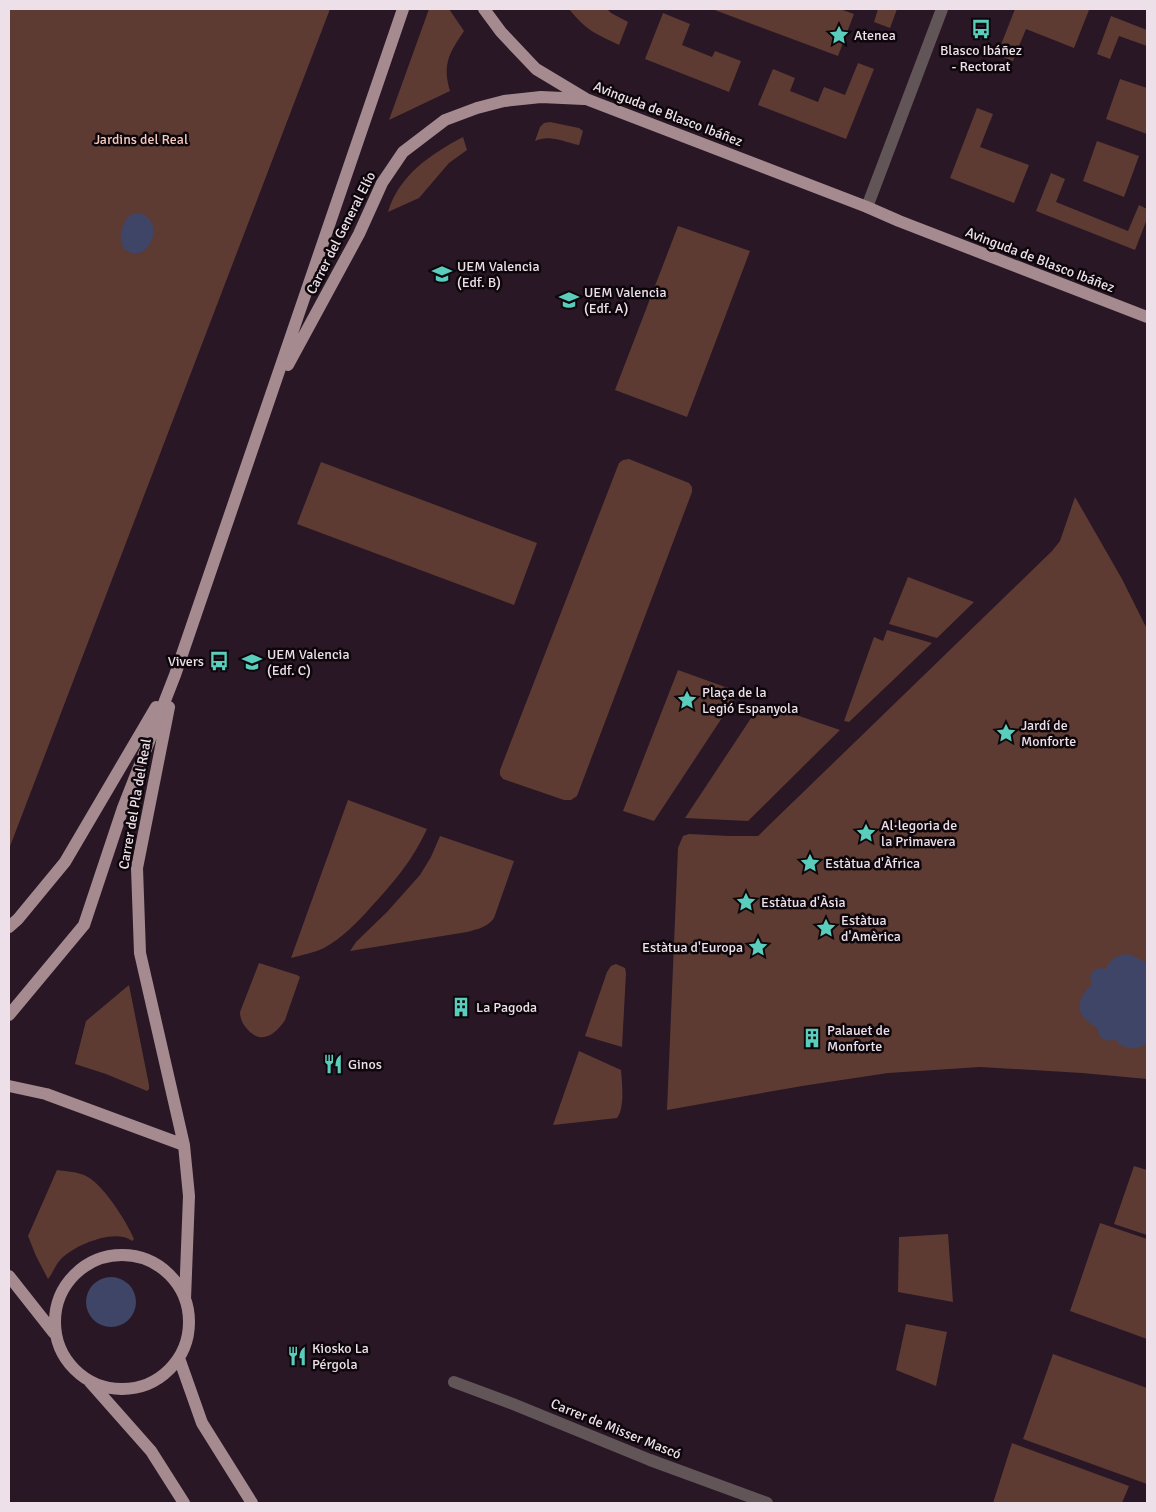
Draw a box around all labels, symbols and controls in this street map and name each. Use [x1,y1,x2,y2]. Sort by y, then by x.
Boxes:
bus stop icon: Blasco Ibáñez - Rectorat [970,18,992,40]
place icon: Atenea [828,24,850,46]
place label: Atenea [854,27,896,44]
place label: Blasco Ibáñez - Rectorat [940,42,1022,75]
street label: Avinguda de Blasco Ibáñez [591,78,745,150]
park label: Jardins del Real [94,131,188,148]
street label: Carrer del General Elío [303,169,379,297]
street label: Avinguda de Blasco Ibáñez [963,224,1117,296]
place label: UEM Valencia (Edf. B) [457,258,540,291]
school or university icon: UEM Valencia (Edf. B) [431,263,453,285]
place label: UEM Valencia (Edf. A) [584,284,667,317]
school or university icon: UEM Valencia (Edf. A) [558,289,580,311]
place label: UEM Valencia (Edf. C) [267,646,350,679]
bus stop icon: Vivers [208,650,230,672]
school or university icon: UEM Valencia (Edf. C) [241,651,263,673]
place label: Vivers [168,653,204,670]
place label: Plaça de la Legió Espanyola [702,684,798,717]
place icon: Plaça de la Legió Espanyola [676,689,698,711]
place label: Jardí de Monforte [1021,717,1076,750]
place icon: Jardí de Monforte [995,722,1017,744]
street label: Carrer del Pla del Real [115,737,155,871]
place label: Al·legoria de la Primavera [881,817,957,850]
place icon: Al·legoria de la Primavera [855,822,877,844]
place icon: Estàtua d'Àfrica [799,852,821,874]
place label: Estàtua d'Àfrica [825,855,920,872]
place icon: Estàtua d'Àsia [735,891,757,913]
place label: Estàtua d'Àsia [761,894,846,911]
place label: Estàtua d'Amèrica [841,912,901,945]
place icon: Estàtua d'Amèrica [815,917,837,939]
place icon: Estàtua d'Europa [747,936,769,958]
place label: Estàtua d'Europa [642,939,743,956]
building icon: La Pagoda [450,996,472,1018]
place label: La Pagoda [476,999,537,1016]
place label: Palauet de Monforte [827,1022,890,1055]
building icon: Palauet de Monforte [801,1027,823,1049]
restaurant icon: Ginos [322,1053,344,1075]
place label: Ginos [348,1056,382,1073]
place label: Kiosko La Pérgola [312,1340,369,1373]
restaurant icon: Kiosko La Pérgola [286,1345,308,1367]
street label: Carrer de Misser Mascó [548,1395,684,1463]

